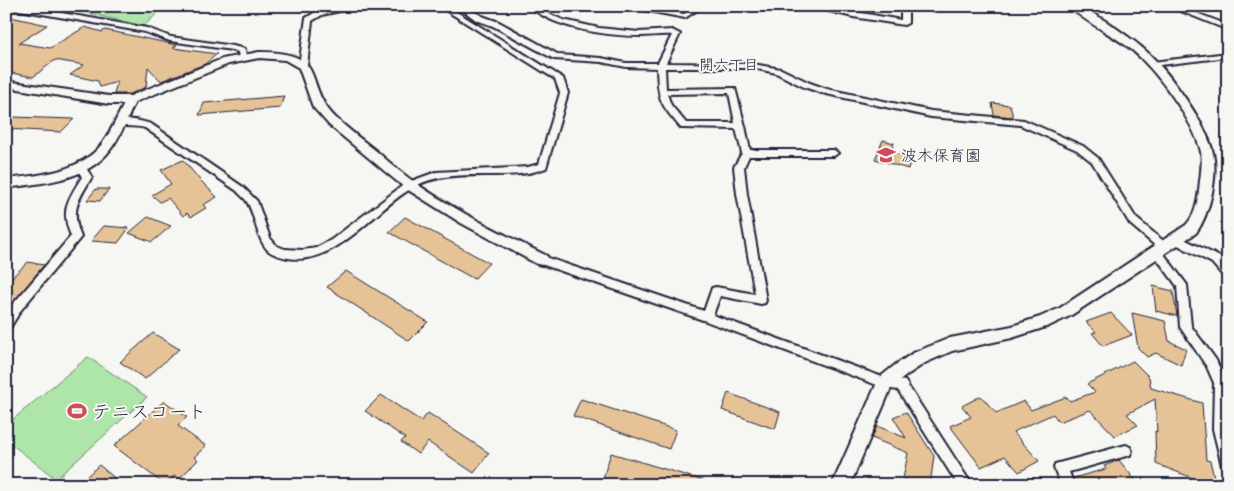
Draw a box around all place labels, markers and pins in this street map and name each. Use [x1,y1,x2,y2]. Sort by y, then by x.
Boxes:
school or university icon: 波木保育園 [875,144,897,166]
place label: 波木保育園 [901,145,981,167]
place label: テニスコート [92,399,206,426]
sports icon: テニスコート [66,400,88,422]

